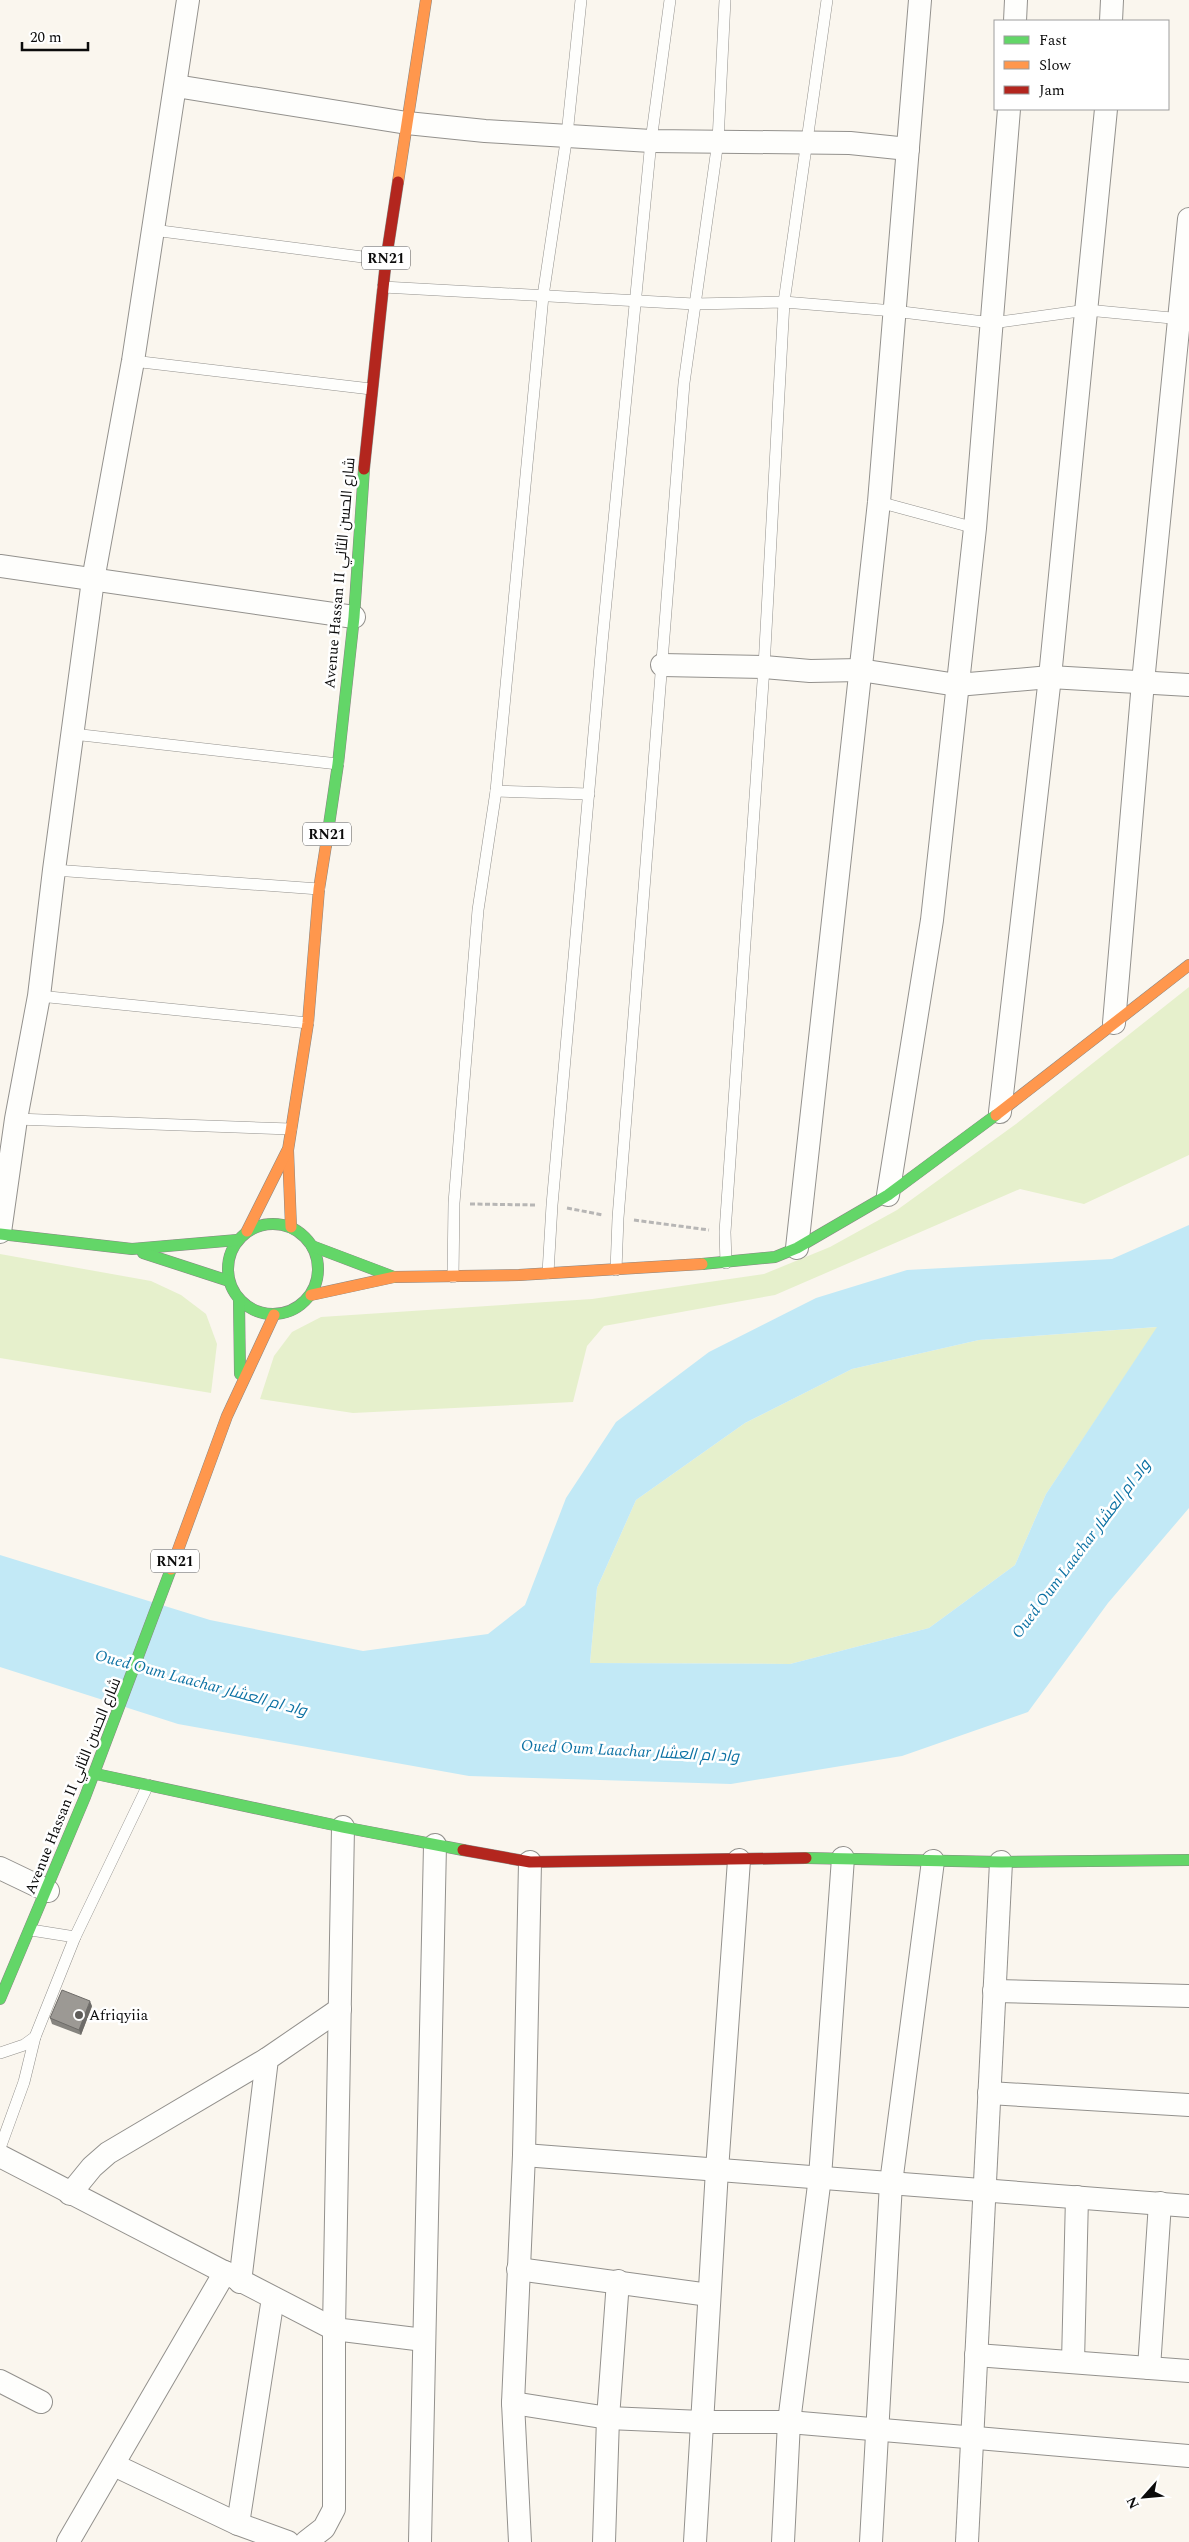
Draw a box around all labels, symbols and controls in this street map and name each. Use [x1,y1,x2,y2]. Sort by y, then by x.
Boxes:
scale bar [22,20,89,52]
legend [994,20,1169,110]
text: 20 m [30,26,62,49]
text: Fast [1039,29,1067,52]
text: Slow [1039,54,1071,77]
text: Jam [1039,79,1065,102]
road number: RN21 [362,247,410,270]
street label: Avenue Hassan II شارع الحسن الثاني [318,456,362,690]
road number: RN21 [303,822,351,846]
water label: Oued Oum Laachar واد ام العشار [1006,1454,1157,1643]
road number: RN21 [151,1550,199,1572]
water label: Oued Oum Laachar واد ام العشار [92,1643,311,1723]
street label: Avenue Hassan II شارع الحسن الثاني [19,1674,127,1898]
water label: Oued Oum Laachar واد ام العشار [520,1733,741,1769]
place label: Afriqyiia [89,2004,149,2027]
marker: Afriqyiia [73,2009,85,2021]
north arrow [1119,2472,1169,2522]
text: N [1121,2493,1145,2513]

